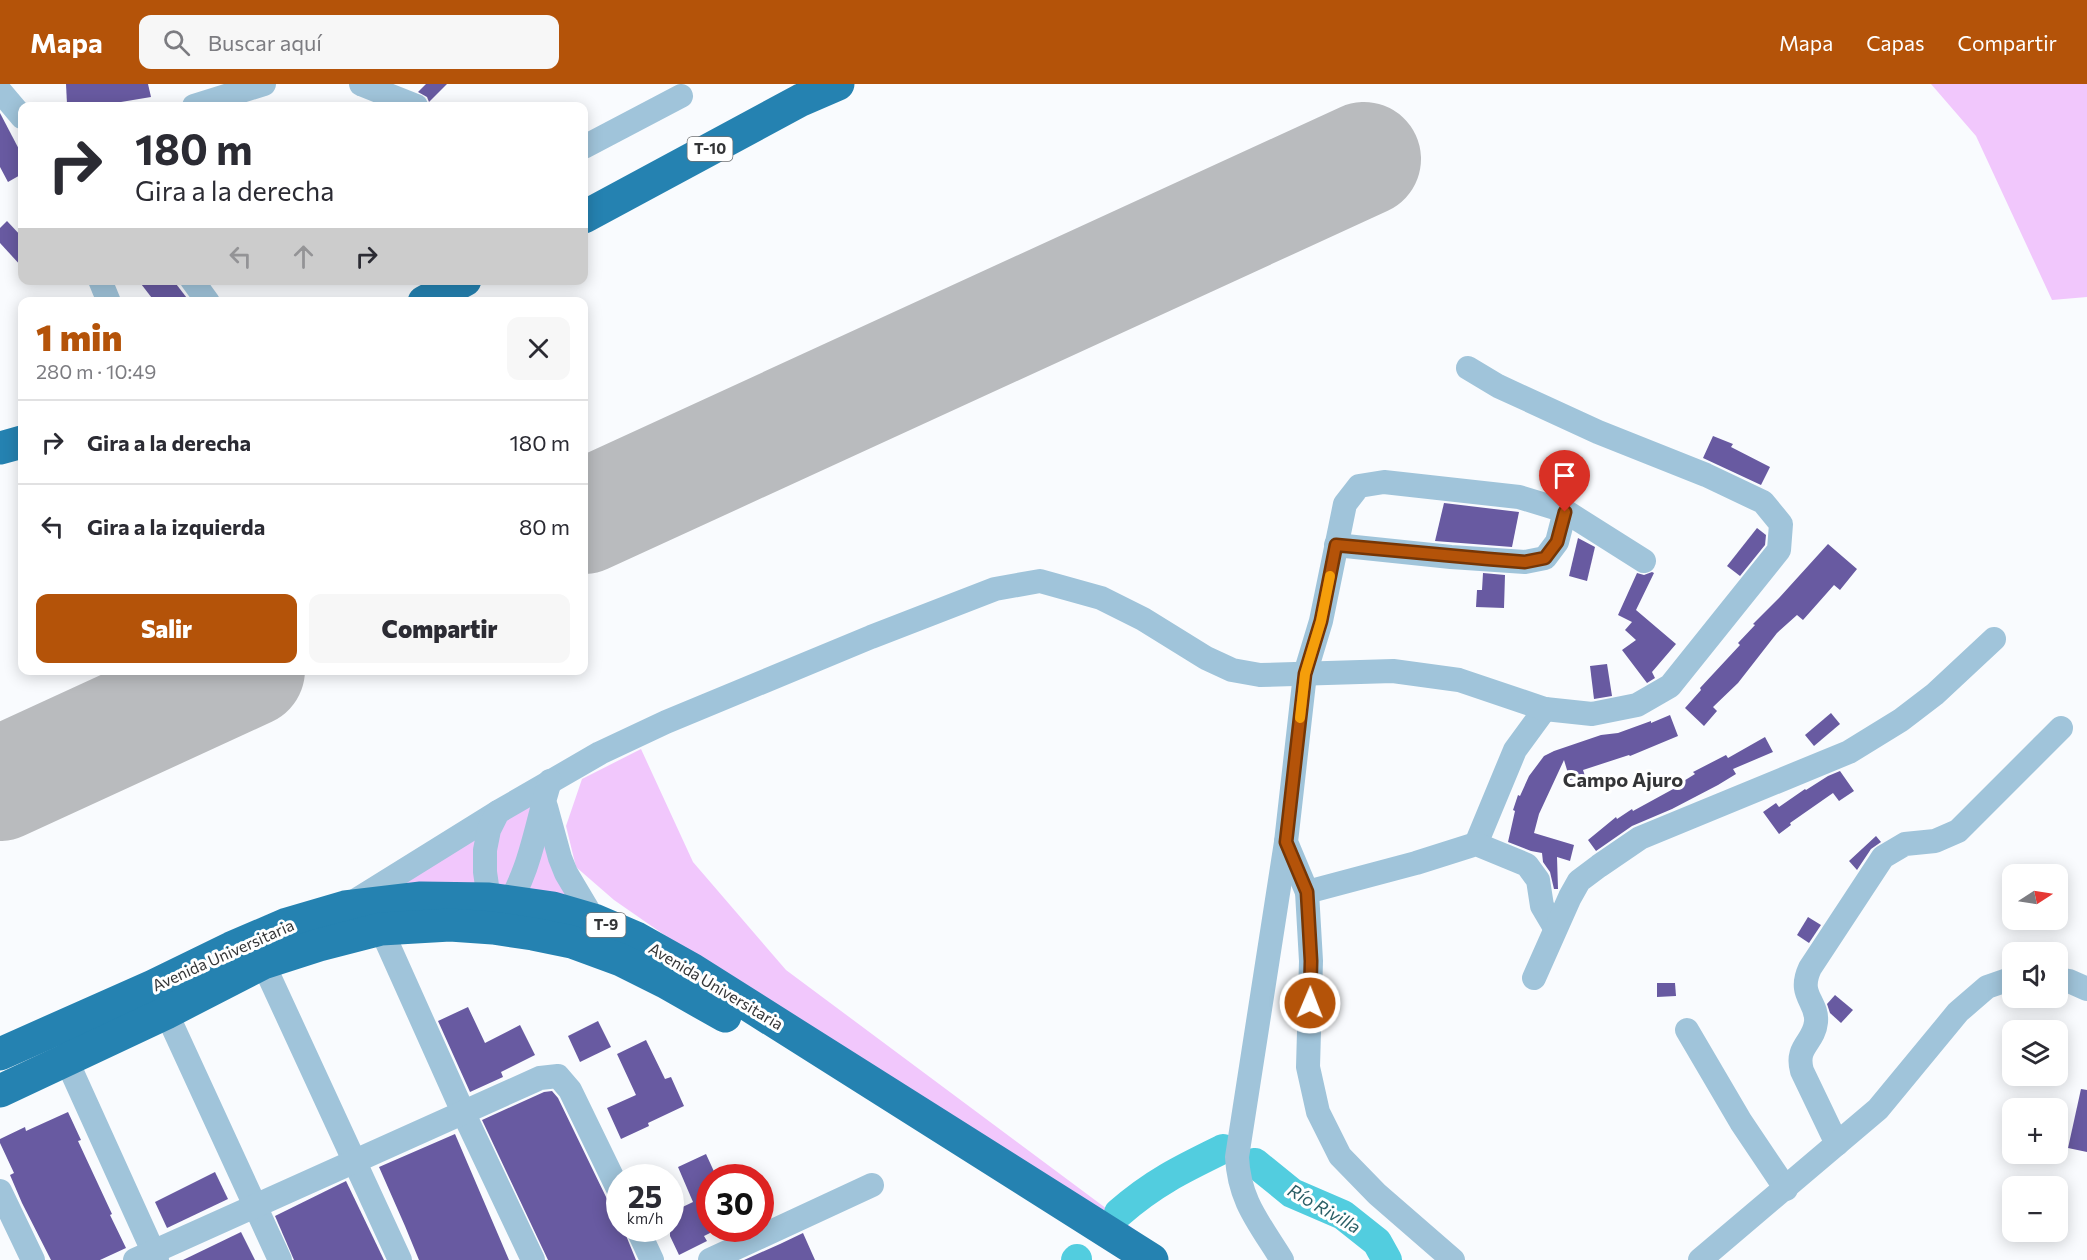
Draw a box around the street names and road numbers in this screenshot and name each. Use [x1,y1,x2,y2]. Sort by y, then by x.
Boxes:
road number: T-10 [688,137,732,161]
road number: T-9 [586,913,626,937]
street label: Avenida Universitaria [149,915,297,994]
street label: Avenida Universitaria [646,938,787,1033]

